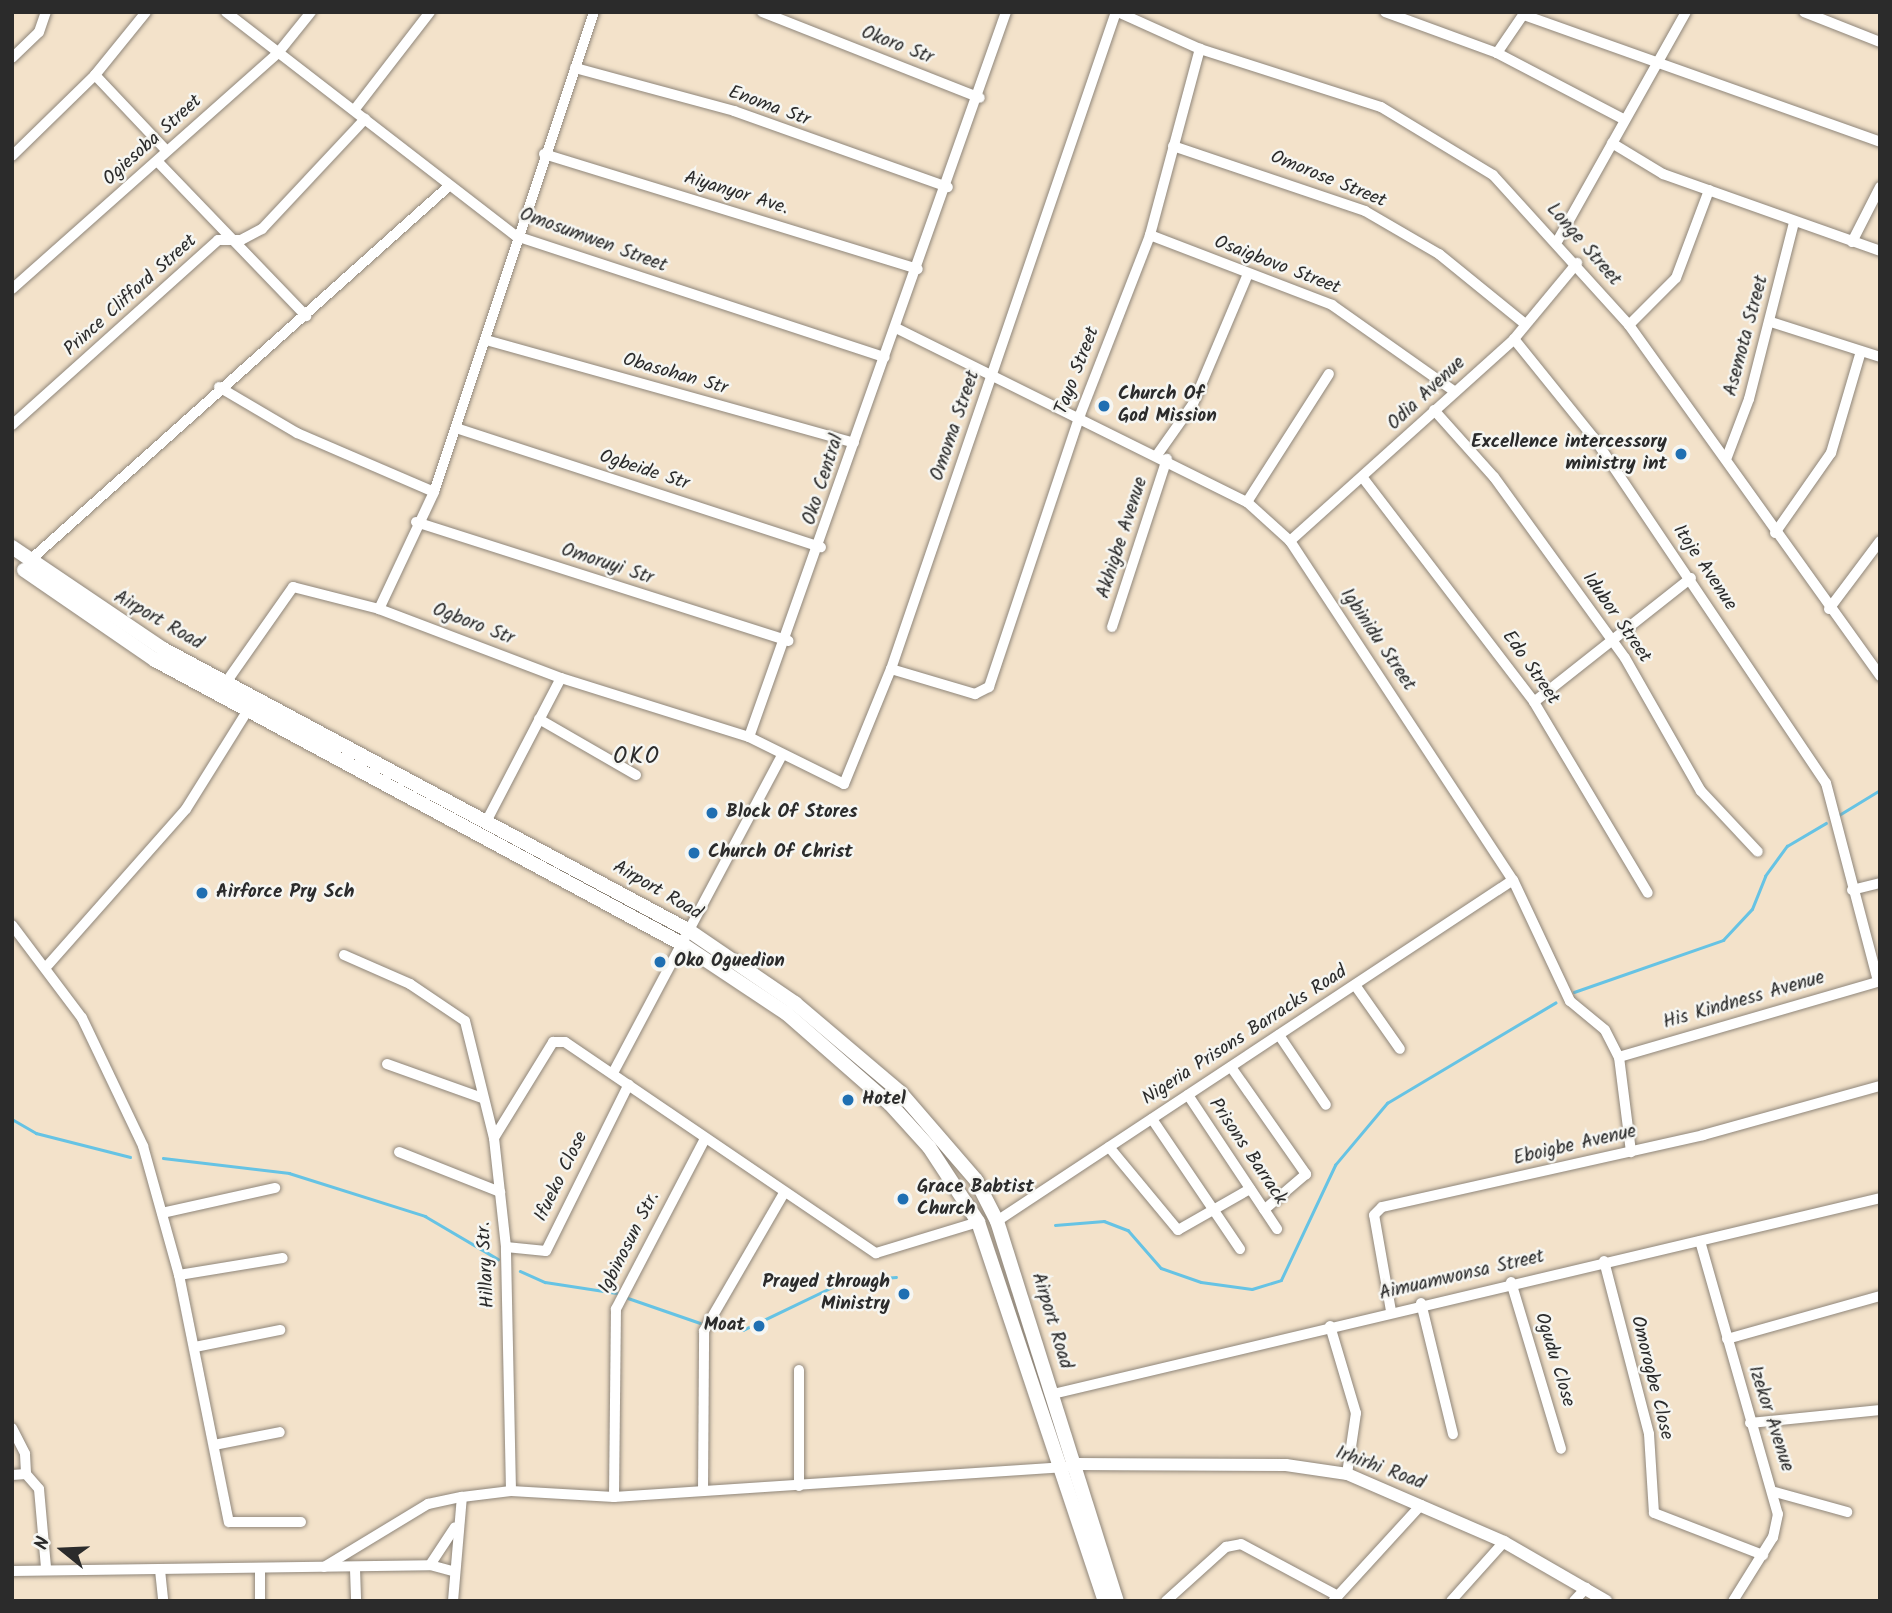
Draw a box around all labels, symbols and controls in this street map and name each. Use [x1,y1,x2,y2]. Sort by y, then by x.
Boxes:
street label: Okoro Str [858,22,936,70]
street label: Enoma Str [725,82,813,132]
street label: Ogiesoba Street [99,91,207,191]
street label: Omorose Street [1267,146,1389,214]
street label: Aiyanyor Ave. [681,167,791,221]
street label: Longe Street [1541,199,1625,291]
street label: Omosumwen Street [516,204,670,278]
street label: Prince Clifford Street [60,230,202,362]
street label: Osaigbovo Street [1211,231,1343,301]
street label: Asemota Street [1720,273,1774,399]
street label: Tayo Street [1051,324,1105,418]
street label: Obasohan Str [620,349,730,401]
street label: Odia Avenue [1383,352,1471,436]
street label: Omoma Street [926,368,986,484]
place label: Church Of God Mission [1118,384,1217,428]
marker: Church Of God Mission [1096,398,1112,414]
street label: Oko Central [799,432,849,528]
place label: Excellence intercessory ministry int [1471,432,1667,476]
street label: Ogbeide Str [596,446,692,496]
marker: Excellence intercessory ministry int [1673,446,1689,462]
street label: Akhigbe Avenue [1093,474,1153,602]
street label: Itoje Avenue [1667,521,1741,615]
street label: Omoruyi Str [558,539,656,591]
street label: Idubor Street [1576,568,1656,668]
street label: Igbinidu Street [1334,585,1420,695]
street label: Airport Road [109,586,207,656]
street label: Ogboro Str [429,599,517,651]
street label: Edo Street [1496,627,1564,709]
district label: OKO [613,743,661,771]
place label: Block Of Stores [726,802,858,824]
marker: Block Of Stores [704,805,720,821]
place label: Church Of Christ [708,842,853,864]
marker: Church Of Christ [686,845,702,861]
street label: Airport Road [608,856,706,926]
place label: Airforce Pry Sch [216,882,354,904]
marker: Airforce Pry Sch [194,885,210,901]
place label: Oko Oguedion [674,951,785,973]
marker: Oko Oguedion [652,954,668,970]
street label: Nigeria Prisons Barracks Road [1138,961,1352,1111]
street label: His Kindness Avenue [1661,967,1827,1035]
place label: Hotel [862,1089,906,1111]
marker: Hotel [840,1092,856,1108]
street label: Prisons Barrack [1203,1094,1291,1210]
street label: Eboigbe Avenue [1511,1121,1639,1171]
street label: Ifueko Close [530,1128,594,1226]
place label: Grace Babtist Church [917,1177,1034,1221]
street label: Igbinosun Str. [595,1188,665,1298]
marker: Grace Babtist Church [895,1191,911,1207]
street label: Hillary Str. [473,1221,501,1309]
street label: Aimuamwonsa Street [1377,1246,1547,1306]
street label: Airport Road [1026,1270,1076,1372]
place label: Prayed through Ministry [762,1272,890,1316]
marker: Prayed through Ministry [896,1286,912,1302]
street label: Ogudu Close [1529,1310,1579,1410]
street label: Omorogbe Close [1625,1314,1677,1442]
place label: Moat [704,1315,745,1337]
marker: Moat [751,1318,767,1334]
street label: Izekor Avenue [1742,1363,1798,1475]
street label: Irhirhi Road [1332,1442,1428,1496]
north arrow [28,1515,98,1585]
text: N [27,1533,59,1554]

